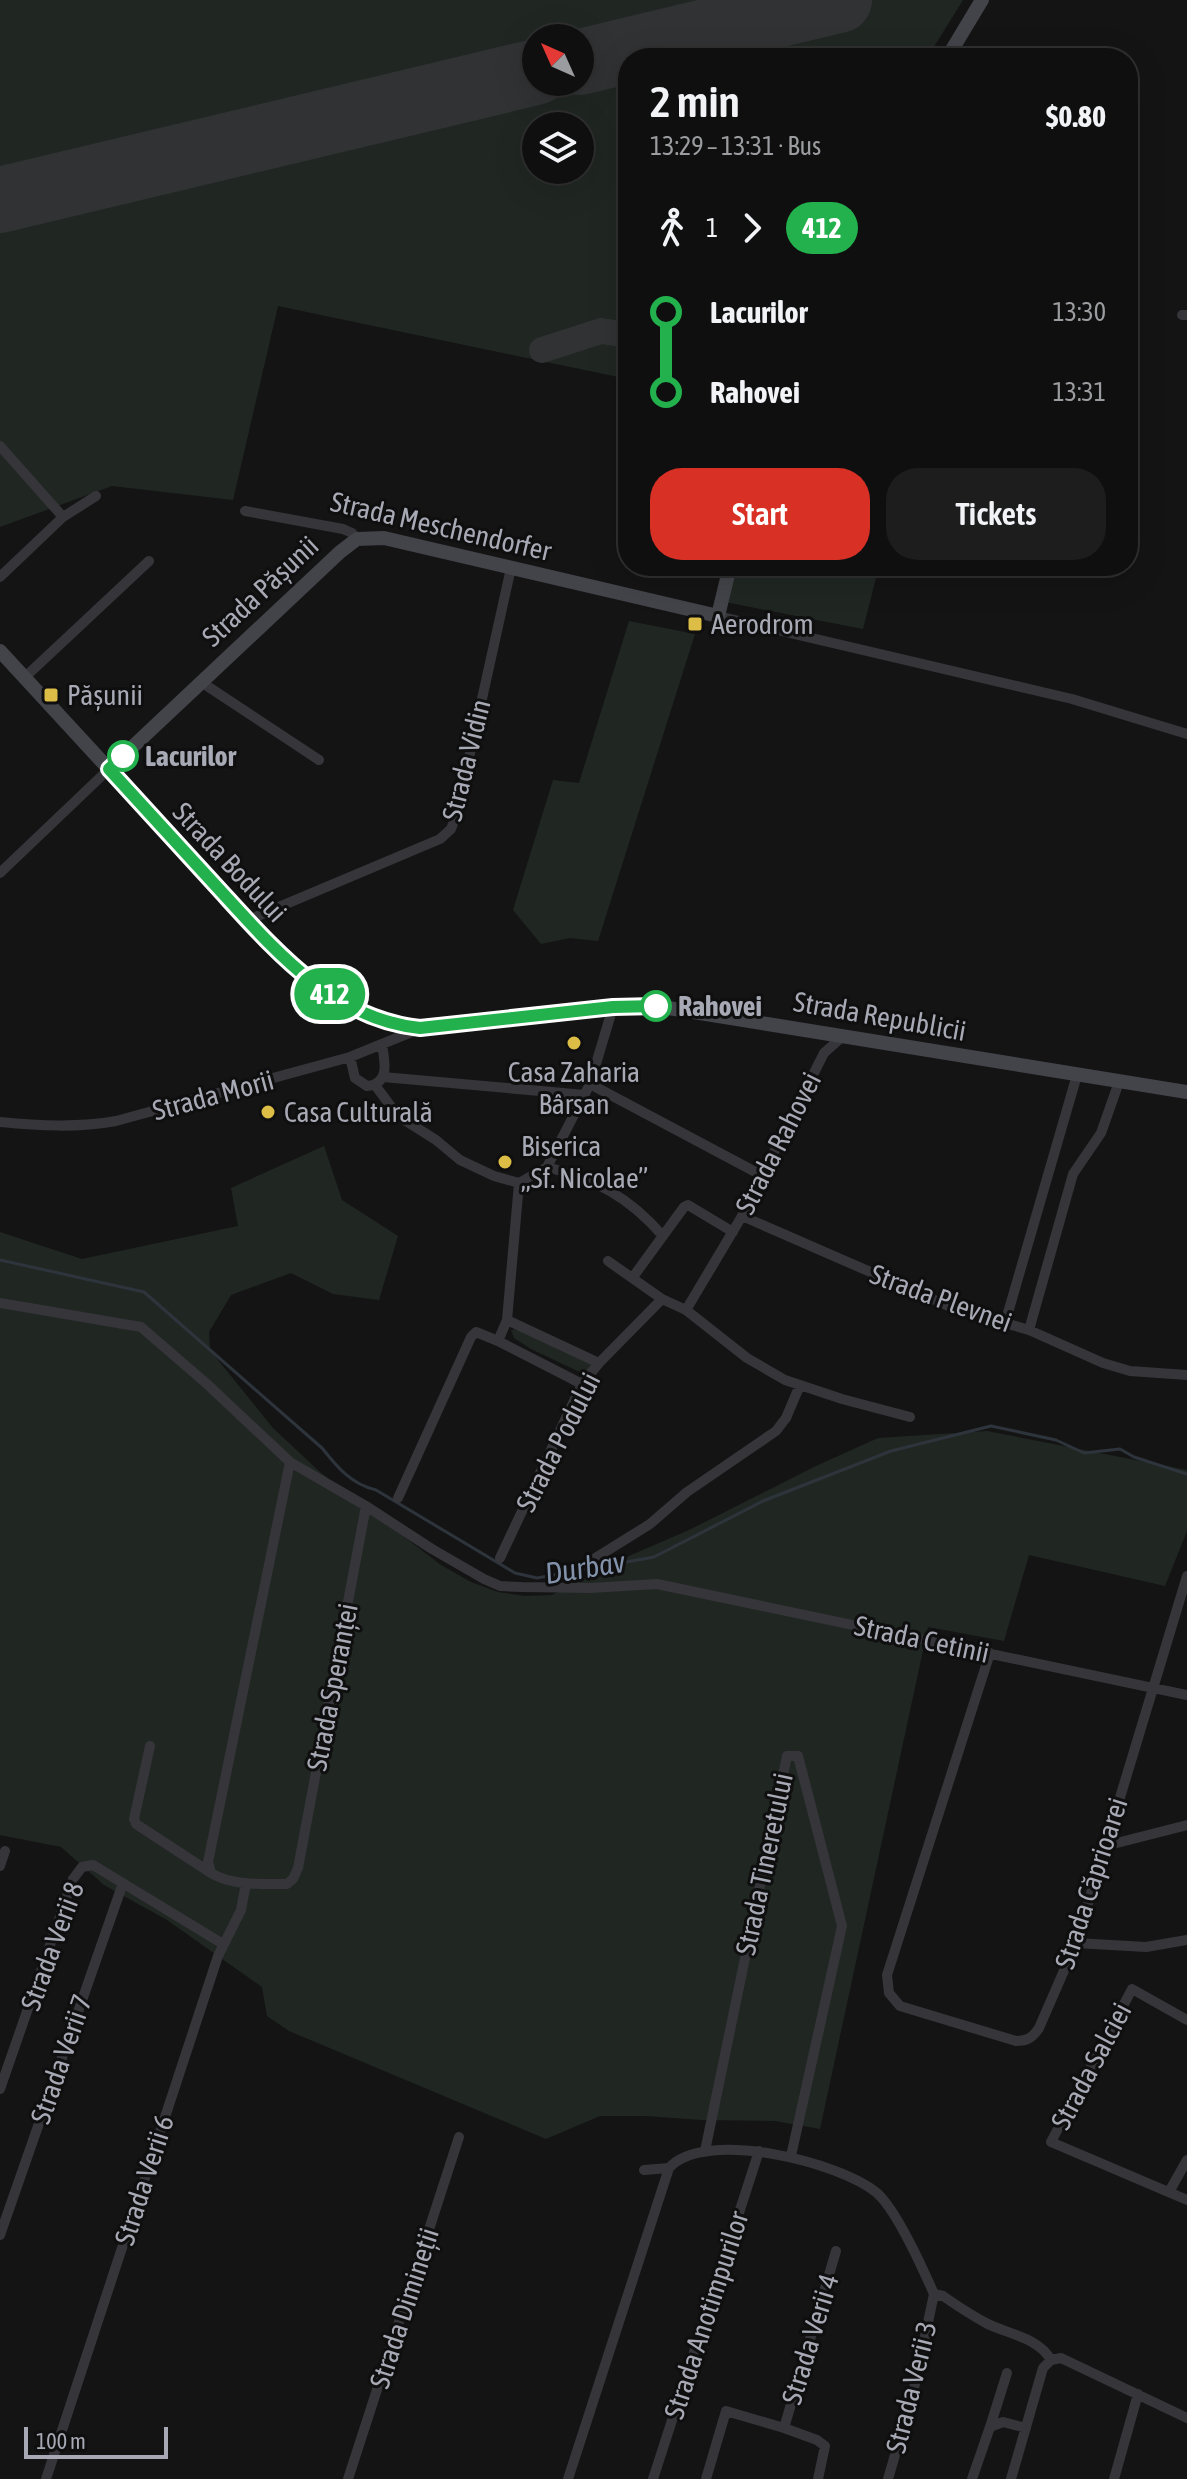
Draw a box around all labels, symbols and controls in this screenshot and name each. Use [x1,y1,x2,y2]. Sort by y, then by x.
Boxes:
north arrow [522,24,594,96]
map controls [522,24,594,184]
text: 2 min [650,76,740,126]
text: $0.80 [1046,99,1106,133]
button: layers [522,112,594,184]
text: 13:29 – 13:31 · Bus [650,131,821,161]
icon: walk [650,206,694,250]
icon: forward [730,206,774,250]
text: 412 [802,212,842,244]
text: 1 [706,213,718,243]
text: Lacurilor [710,295,808,329]
text: 13:30 [1052,297,1106,327]
text: Rahovei [710,375,800,409]
text: 13:31 [1052,377,1106,407]
button: Start [650,468,870,560]
button: Tickets [886,468,1106,560]
street label: Strada Meschendorfer [328,485,555,567]
street label: Strada Pășunii [195,529,325,653]
place label: Aerodrom [711,608,814,640]
marker: Aerodrom [686,615,704,633]
place label: Pășunii [67,679,143,711]
marker: Pășunii [42,686,60,704]
street label: Strada Vidin [435,696,497,824]
place label: Lacurilor [145,740,237,772]
marker: Lacurilor [108,741,138,771]
street label: Strada Bodului [167,796,293,928]
line badge: 412 [284,968,376,1020]
text: 412 [310,978,350,1010]
street label: Strada Republicii [791,985,969,1047]
place label: Rahovei [678,990,762,1022]
marker: Rahovei [641,991,671,1021]
marker: Casa Zaharia Bârsan [565,1034,583,1052]
place label: Casa Zaharia Bârsan [508,1056,640,1120]
street label: Strada Morii [149,1064,277,1126]
street label: Strada Rahovei [729,1067,827,1219]
place label: Casa Culturală [284,1096,433,1128]
marker: Casa Culturală [259,1103,277,1121]
place label: Biserica „Sf. Nicolae” [521,1130,648,1194]
marker: Biserica „Sf. Nicolae” [496,1153,514,1171]
street label: Strada Plevnei [866,1258,1016,1338]
street label: Strada Podului [509,1367,607,1517]
water label: Durbav [542,1544,628,1590]
street label: Strada Speranței [300,1601,364,1773]
street label: Strada Cetinii [852,1609,992,1669]
street label: Strada Tineretului [729,1770,799,1958]
street label: Strada Căprioarei [1048,1793,1134,1973]
street label: Strada Verii 8 [14,1877,90,2015]
street label: Strada Verii 7 [24,1990,98,2128]
street label: Strada Salciei [1044,1997,1138,2135]
street label: Strada Verii 6 [108,2111,180,2249]
street label: Strada Anotimpurilor [657,2207,755,2423]
street label: Strada Dimineții [363,2224,445,2392]
street label: Strada Verii 4 [775,2270,845,2408]
street label: Strada Verii 3 [879,2318,943,2456]
scale bar [24,2423,168,2459]
text: 100 m [36,2428,86,2454]

